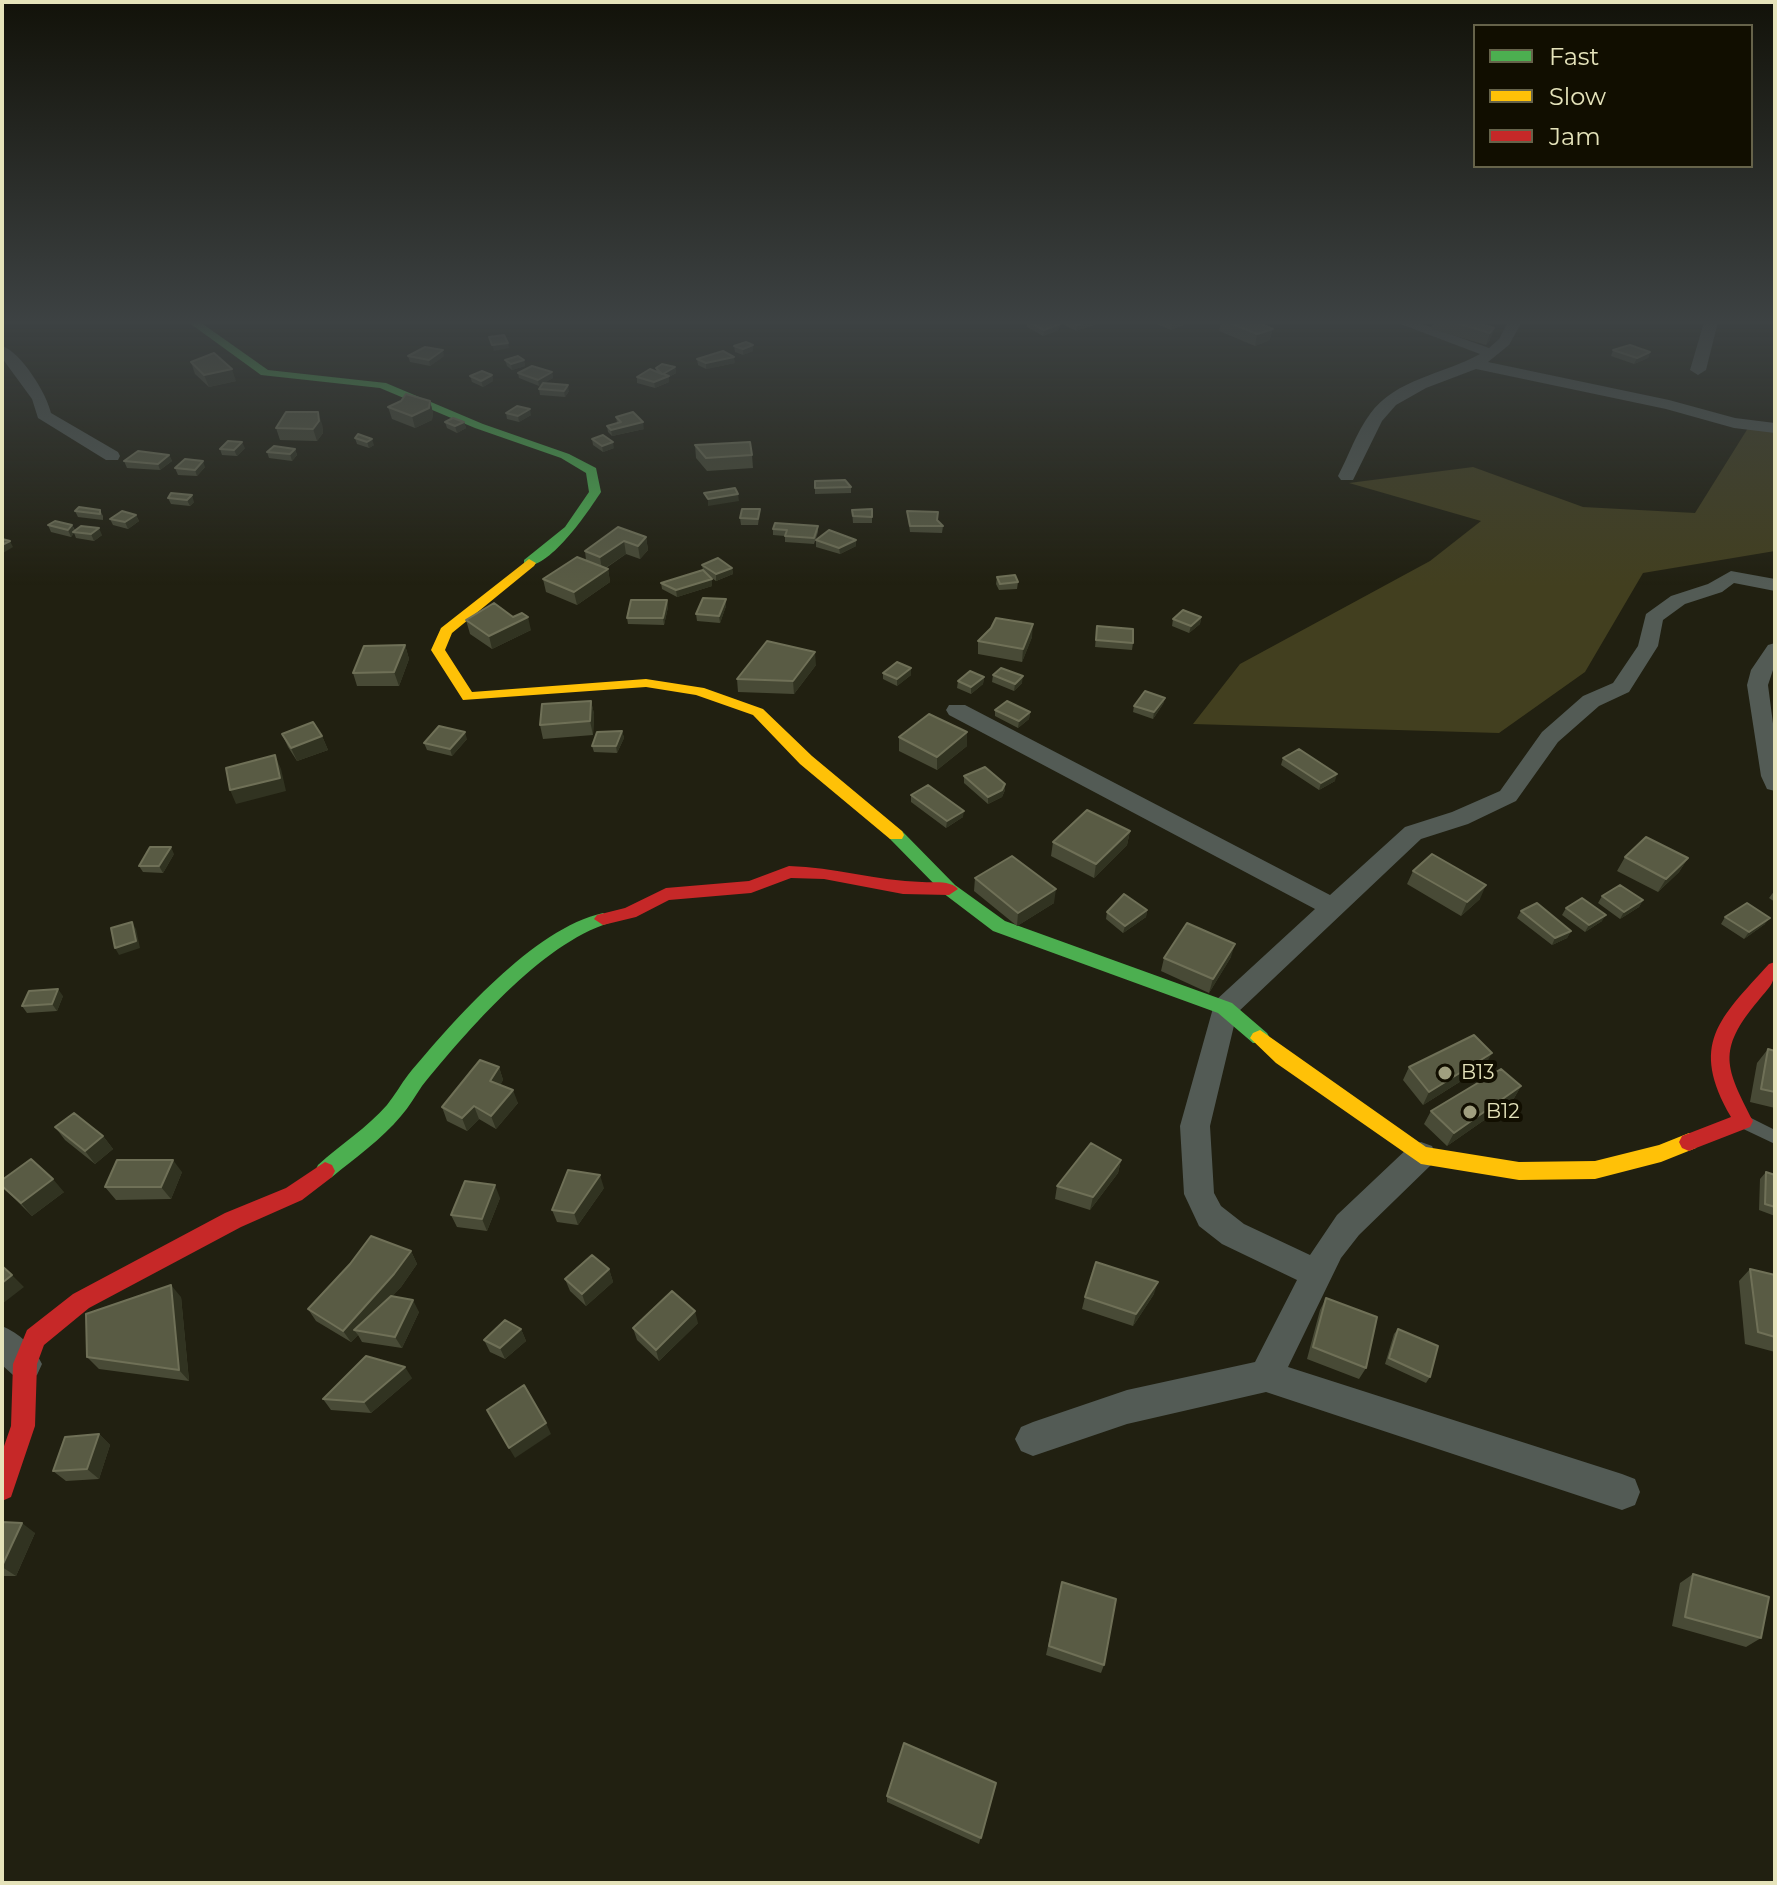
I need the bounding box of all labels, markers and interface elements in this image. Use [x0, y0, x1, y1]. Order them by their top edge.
legend [1473, 24, 1753, 168]
text: Fast [1549, 42, 1599, 71]
text: Slow [1549, 82, 1606, 111]
text: Jam [1549, 122, 1601, 151]
place label: B13 [1461, 1061, 1495, 1085]
marker: B13 [1436, 1064, 1454, 1082]
place label: B12 [1486, 1100, 1520, 1124]
marker: B12 [1461, 1103, 1479, 1121]

